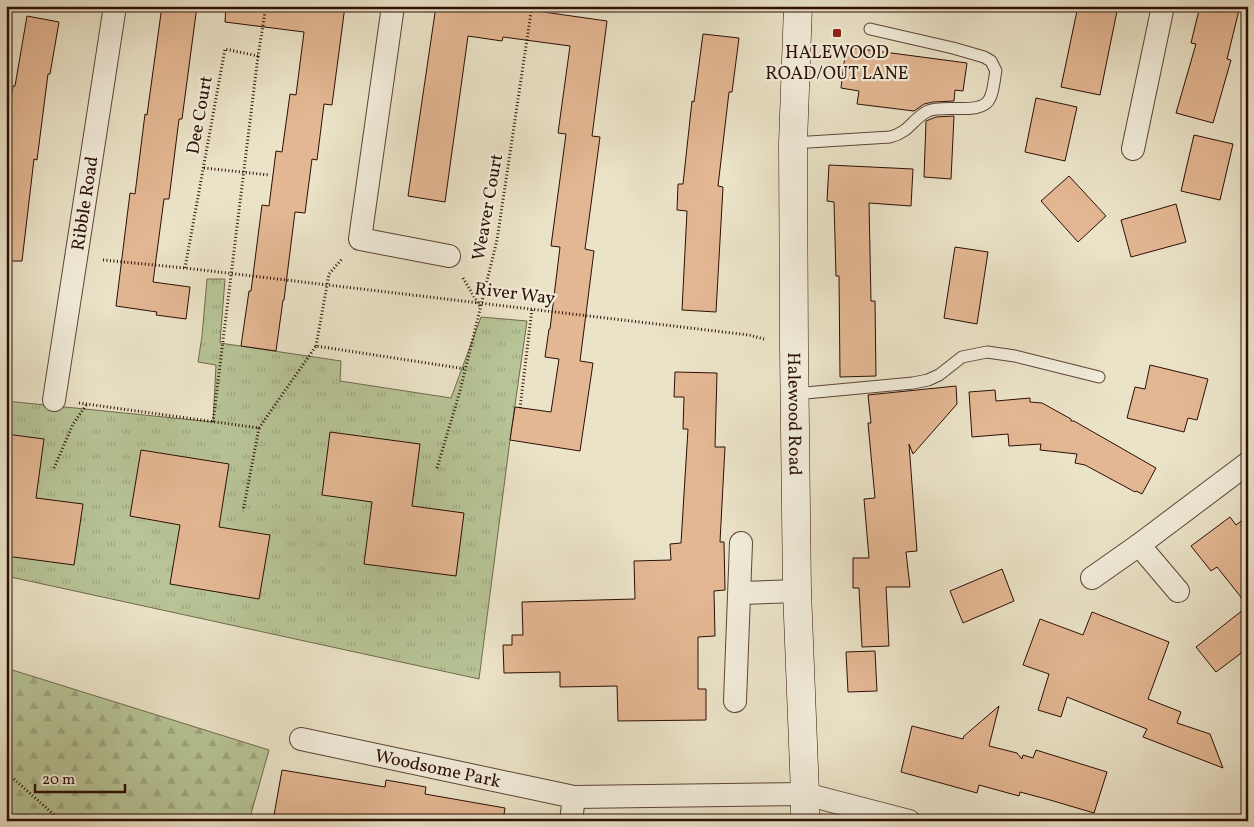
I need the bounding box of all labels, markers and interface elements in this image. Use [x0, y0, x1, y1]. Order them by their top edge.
marker: HALEWOOD ROAD/OUT LANE [831, 27, 843, 39]
place label: HALEWOOD ROAD/OUT LANE [765, 41, 909, 87]
street label: Dee Court [181, 74, 220, 156]
street label: Weaver Court [467, 152, 510, 263]
street label: Ribble Road [66, 155, 106, 253]
street label: River Way [473, 277, 557, 312]
street label: Halewood Road [780, 352, 807, 476]
street label: Woodsome Park [372, 744, 503, 795]
scale bar [35, 762, 125, 794]
text: 20 m [42, 770, 75, 791]

